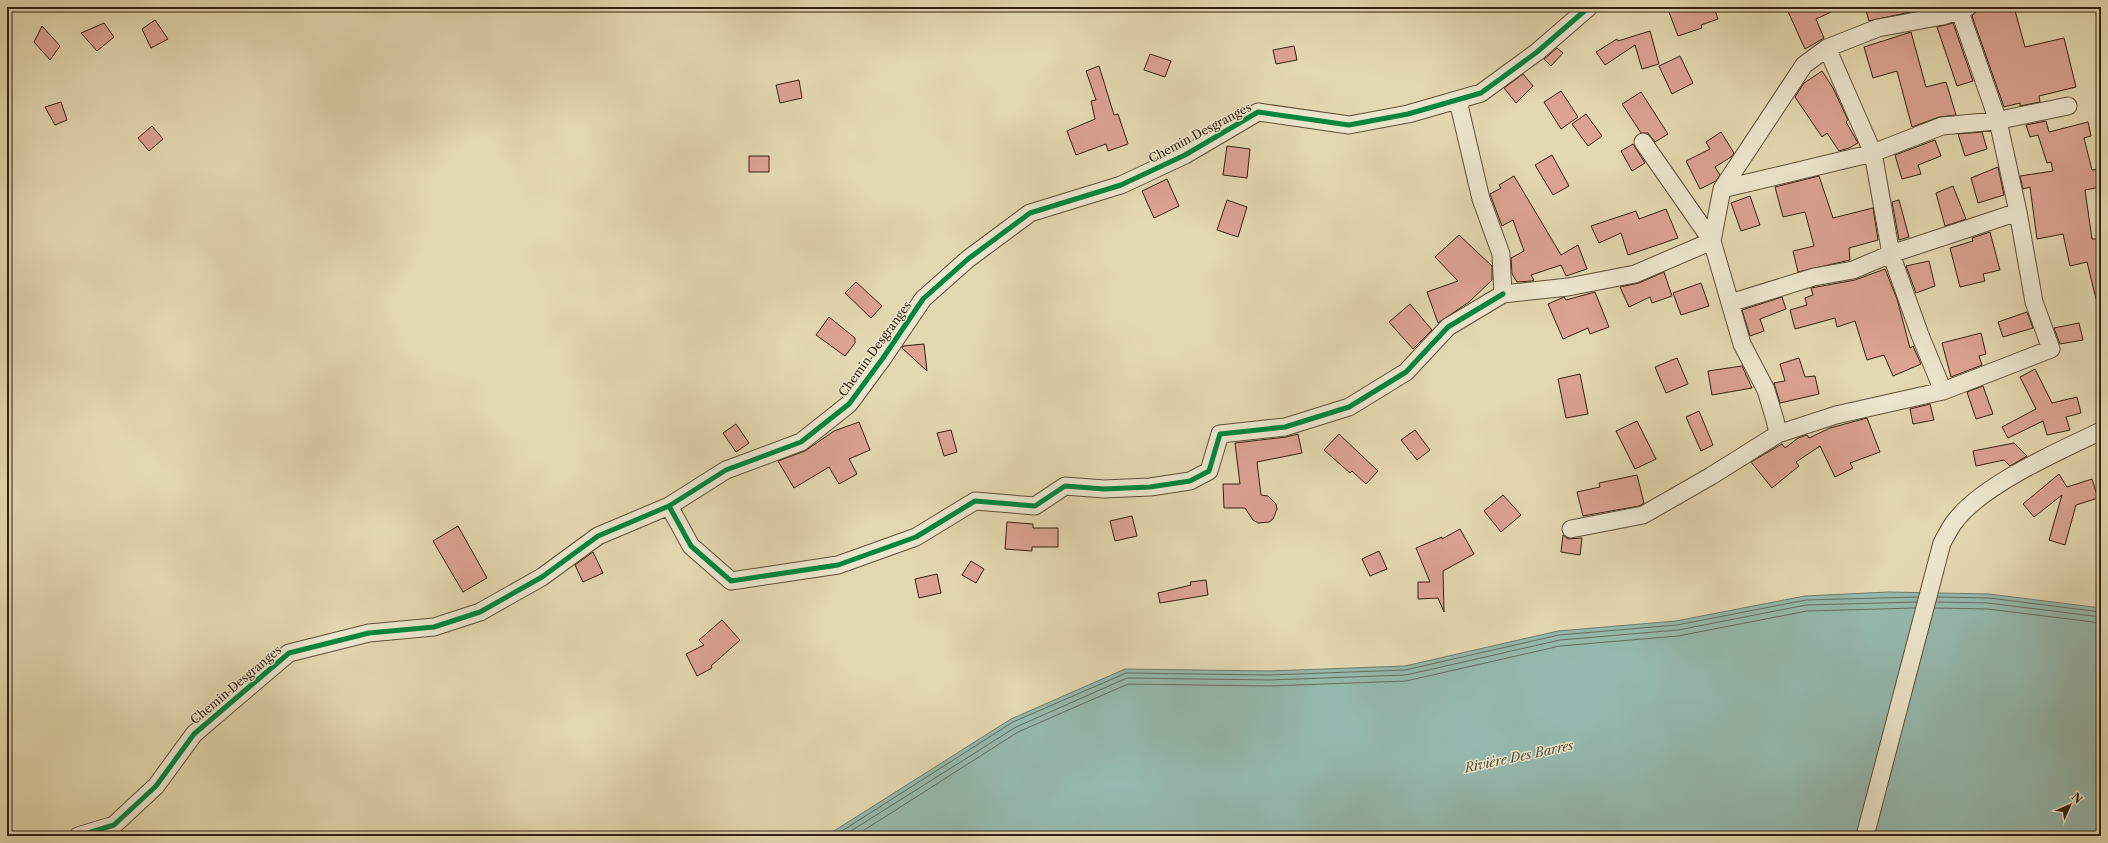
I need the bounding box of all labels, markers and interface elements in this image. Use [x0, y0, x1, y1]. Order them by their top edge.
street label: Chemin Desgranges [1146, 99, 1254, 166]
street label: Chemin Desgranges [835, 298, 914, 399]
street label: Chemin Desgranges [187, 642, 284, 727]
water label: Rivière Des Barres [1462, 737, 1575, 776]
north arrow [2050, 785, 2090, 825]
text: N [2069, 790, 2086, 807]

